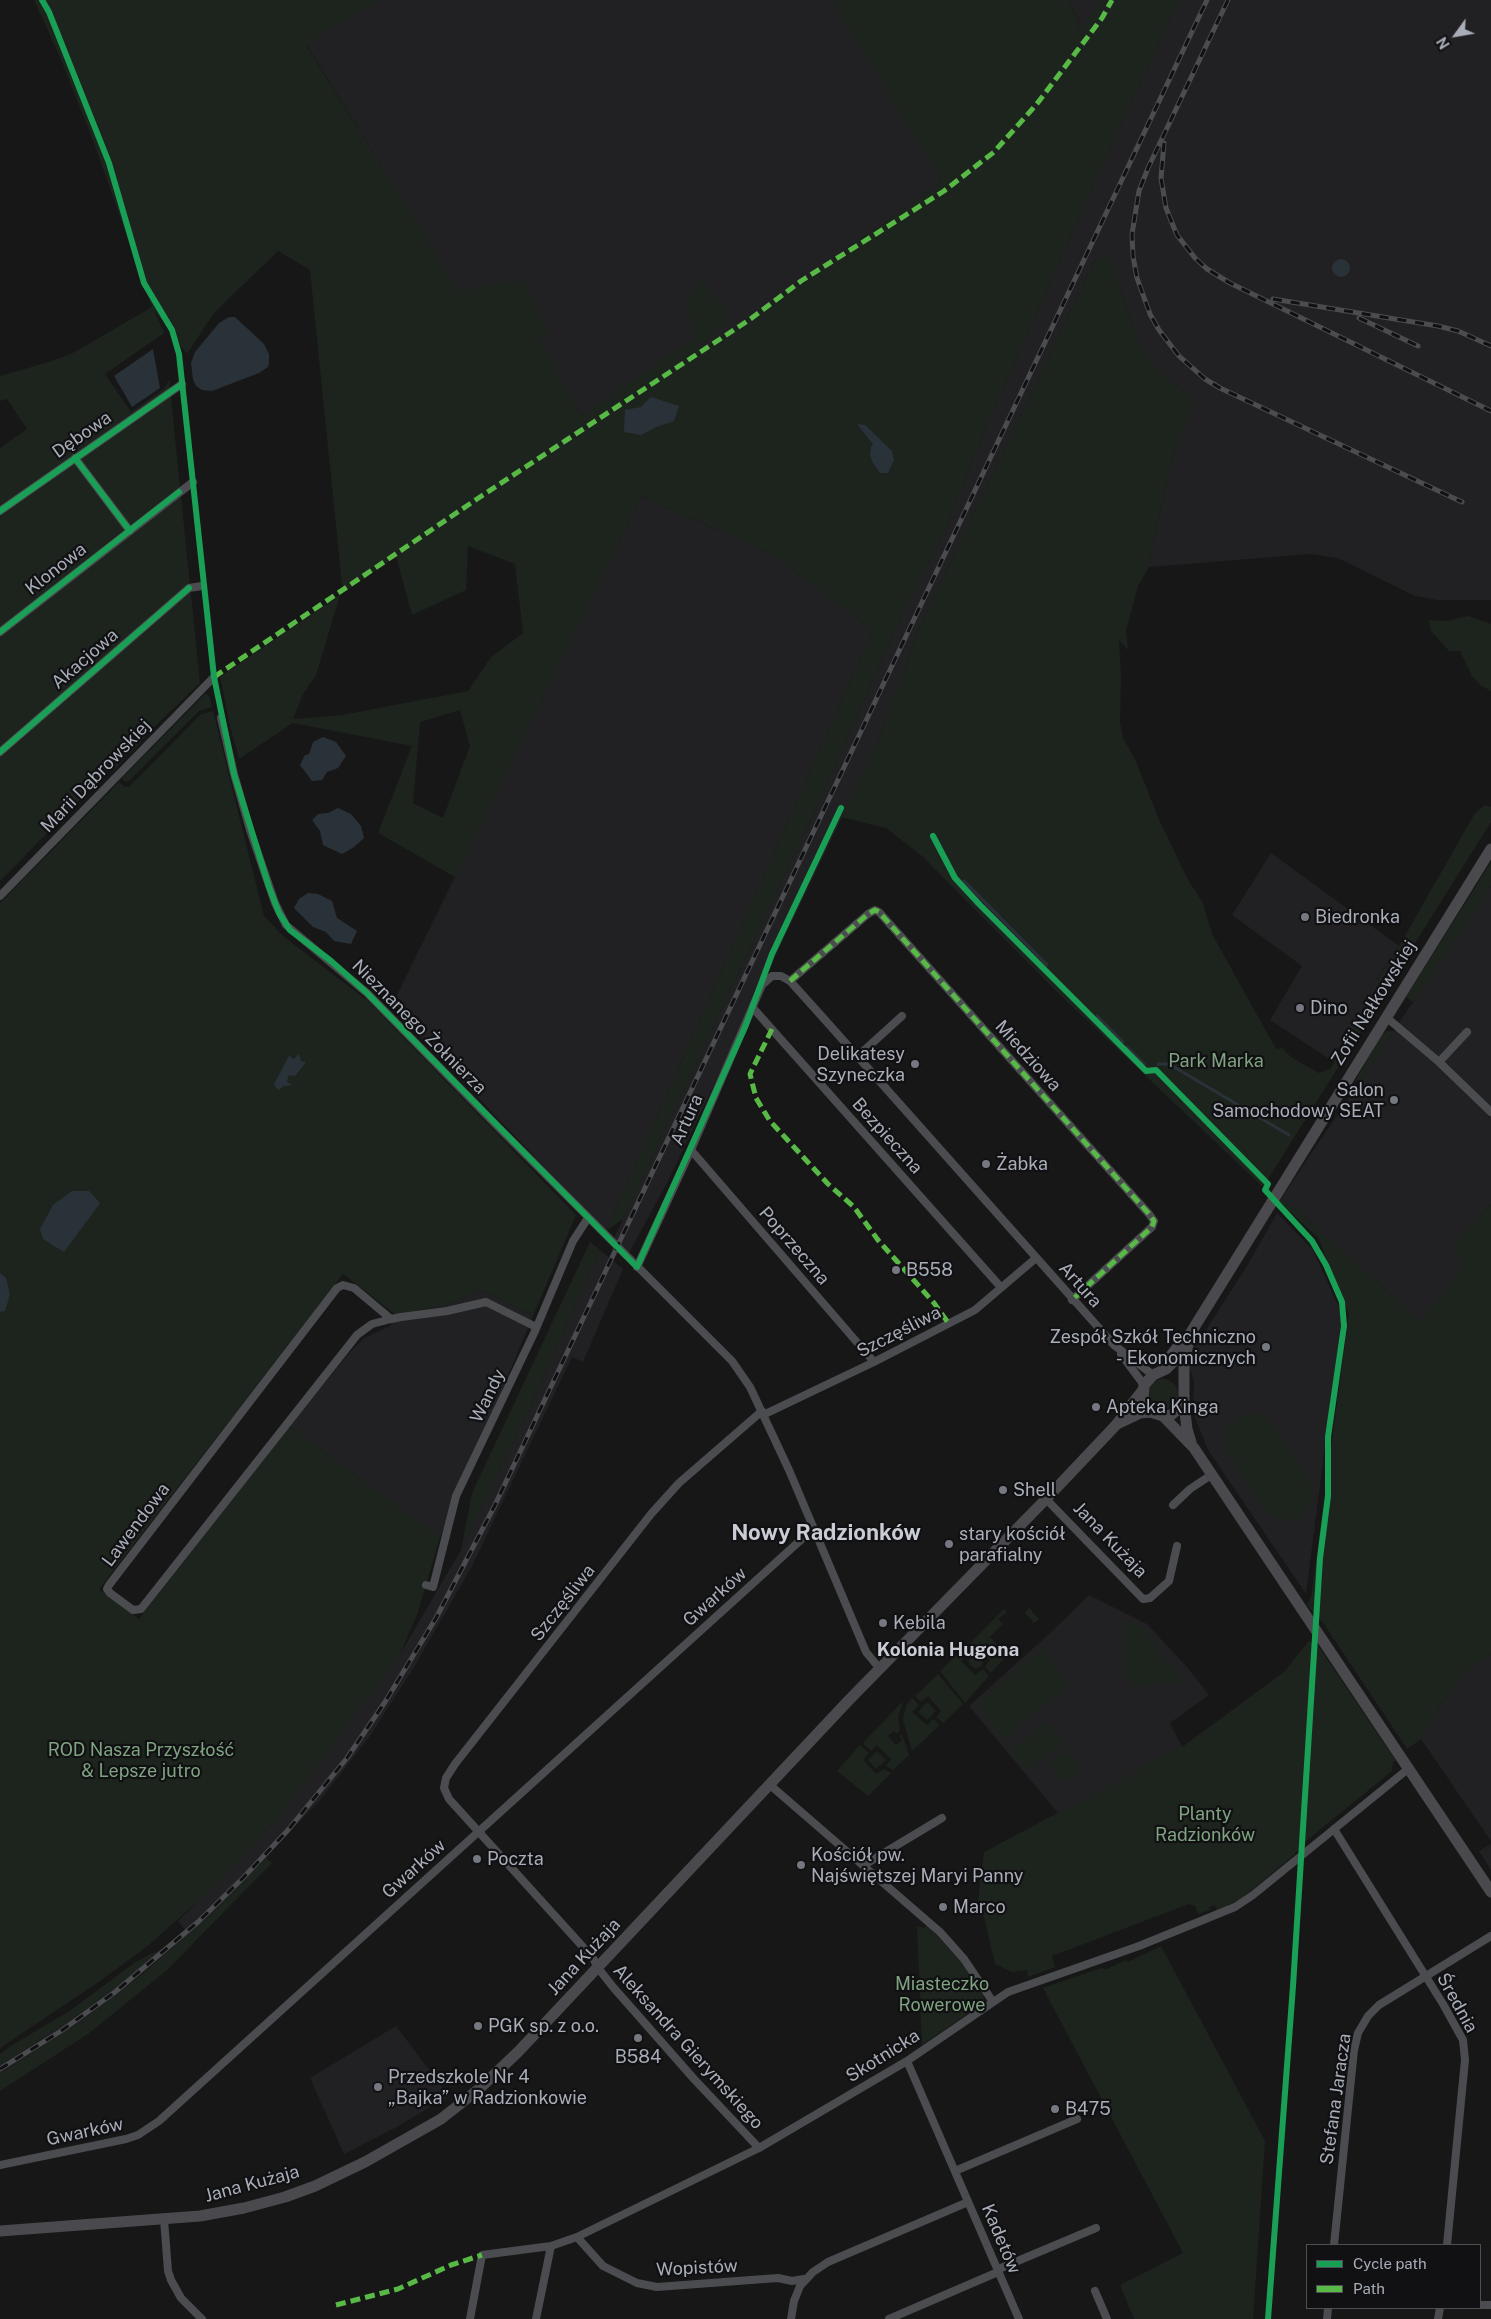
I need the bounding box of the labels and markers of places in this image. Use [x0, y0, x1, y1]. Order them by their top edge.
place label: Biedronka [1315, 906, 1400, 928]
marker: Biedronka [1299, 911, 1311, 923]
place label: Dino [1310, 997, 1348, 1019]
marker: Dino [1294, 1002, 1306, 1014]
place label: Delikatesy Szyneczka [816, 1043, 905, 1086]
marker: Delikatesy Szyneczka [909, 1058, 921, 1070]
place label: Salon Samochodowy SEAT [1212, 1079, 1384, 1122]
marker: Salon Samochodowy SEAT [1388, 1094, 1400, 1106]
place label: Żabka [996, 1153, 1048, 1175]
marker: Żabka [980, 1158, 992, 1170]
place label: B558 [906, 1259, 953, 1281]
marker: B558 [890, 1264, 902, 1276]
place label: Zespół Szkół Techniczno - Ekonomicznych [1049, 1326, 1256, 1368]
marker: Zespół Szkół Techniczno - Ekonomicznych [1260, 1341, 1272, 1353]
place label: Apteka Kinga [1106, 1396, 1218, 1418]
marker: Apteka Kinga [1090, 1401, 1102, 1413]
place label: Shell [1013, 1479, 1056, 1501]
marker: Shell [997, 1484, 1009, 1496]
place label: stary kościół parafialny [959, 1523, 1066, 1566]
marker: stary kościół parafialny [943, 1538, 955, 1550]
place label: Kebila [893, 1612, 946, 1634]
marker: Kebila [877, 1617, 889, 1629]
place label: Kościół pw. Najświętszej Maryi Panny [811, 1844, 1023, 1886]
place label: Poczta [487, 1848, 544, 1870]
marker: Poczta [471, 1853, 483, 1865]
marker: Kościół pw. Najświętszej Maryi Panny [795, 1859, 807, 1871]
place label: Marco [953, 1896, 1006, 1918]
marker: Marco [937, 1901, 949, 1913]
place label: PGK sp. z o.o. [488, 2015, 599, 2037]
marker: PGK sp. z o.o. [472, 2020, 484, 2032]
marker: B584 [632, 2032, 644, 2044]
place label: B584 [615, 2046, 661, 2068]
place label: Przedszkole Nr 4 „Bajka” w Radzionkowie [388, 2066, 587, 2108]
marker: Przedszkole Nr 4 „Bajka” w Radzionkowie [372, 2081, 384, 2093]
place label: B475 [1065, 2098, 1111, 2120]
marker: B475 [1049, 2103, 1061, 2115]

